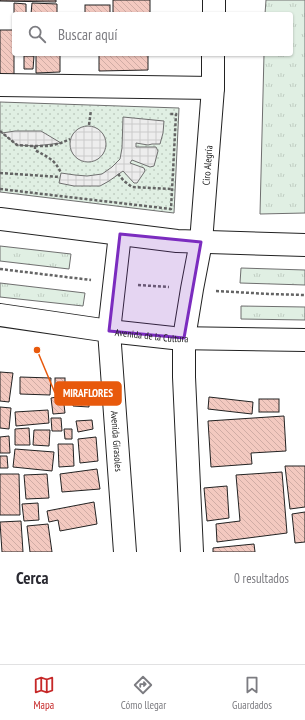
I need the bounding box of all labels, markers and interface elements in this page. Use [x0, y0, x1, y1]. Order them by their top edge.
search box [12, 12, 293, 56]
icon: search [26, 23, 48, 45]
text: Buscar aquí [58, 25, 118, 44]
street label: Ciro Alegría [199, 145, 216, 186]
street label: Avenida de la Cultura [114, 326, 188, 345]
callout: MIRAFLORES [55, 382, 121, 405]
text: MIRAFLORES [63, 386, 113, 400]
street label: Avenida Girasoles [108, 410, 125, 473]
text: Cerca [16, 567, 49, 589]
text: 0 resultados [234, 570, 289, 587]
tab: Mapa [33, 674, 55, 712]
tab: Cómo llegar [121, 674, 166, 712]
tab: Guardados [232, 674, 272, 712]

